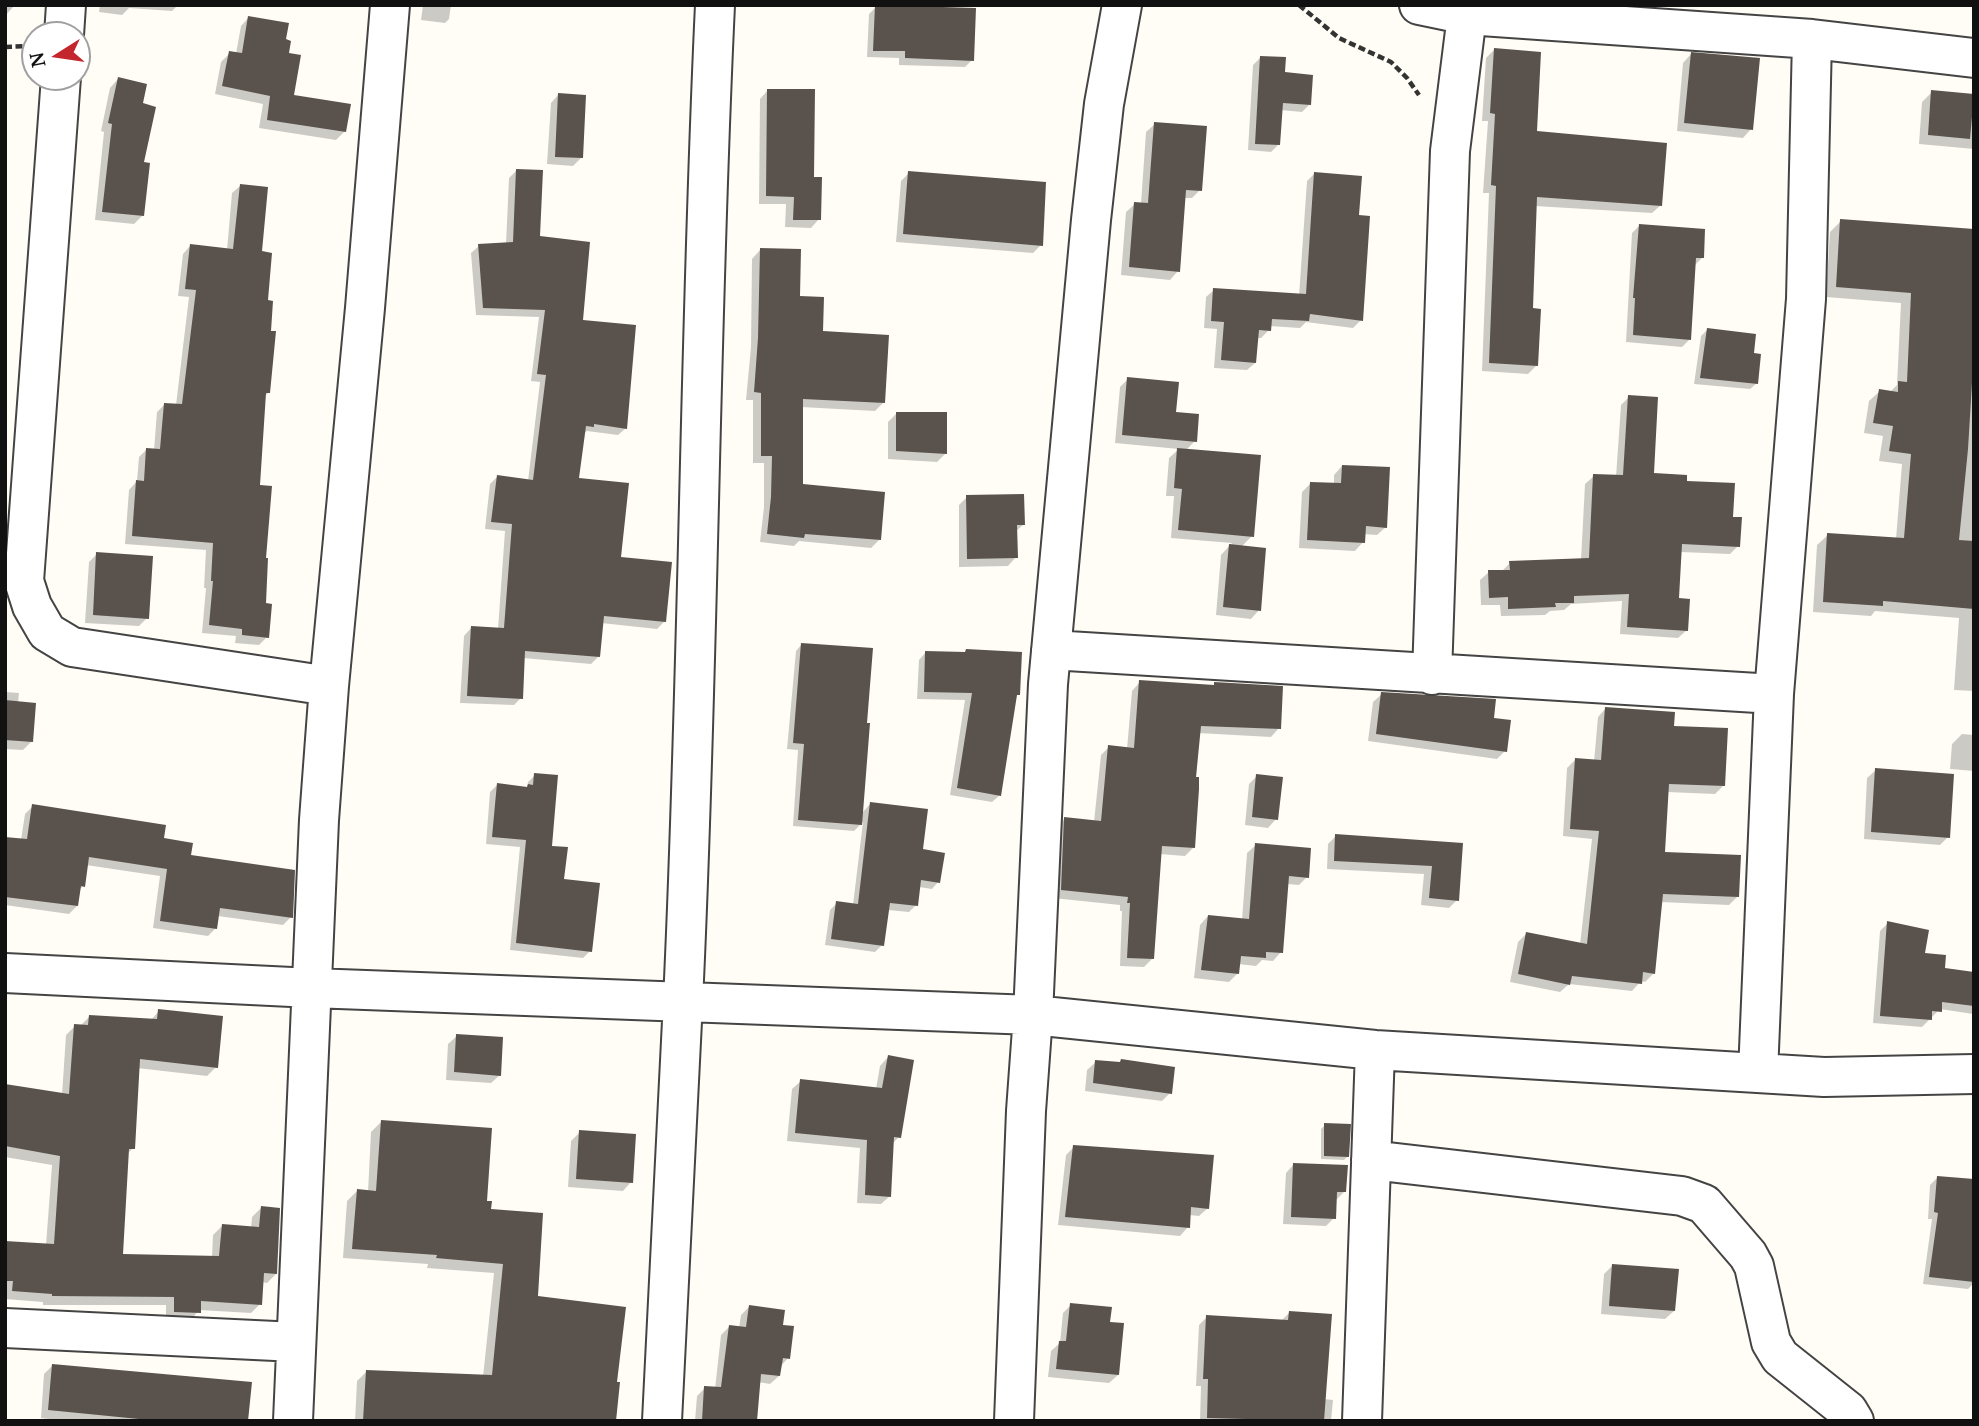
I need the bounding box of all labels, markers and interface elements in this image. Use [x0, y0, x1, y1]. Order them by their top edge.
north arrow [21, 21, 91, 91]
text: N [23, 50, 52, 70]

